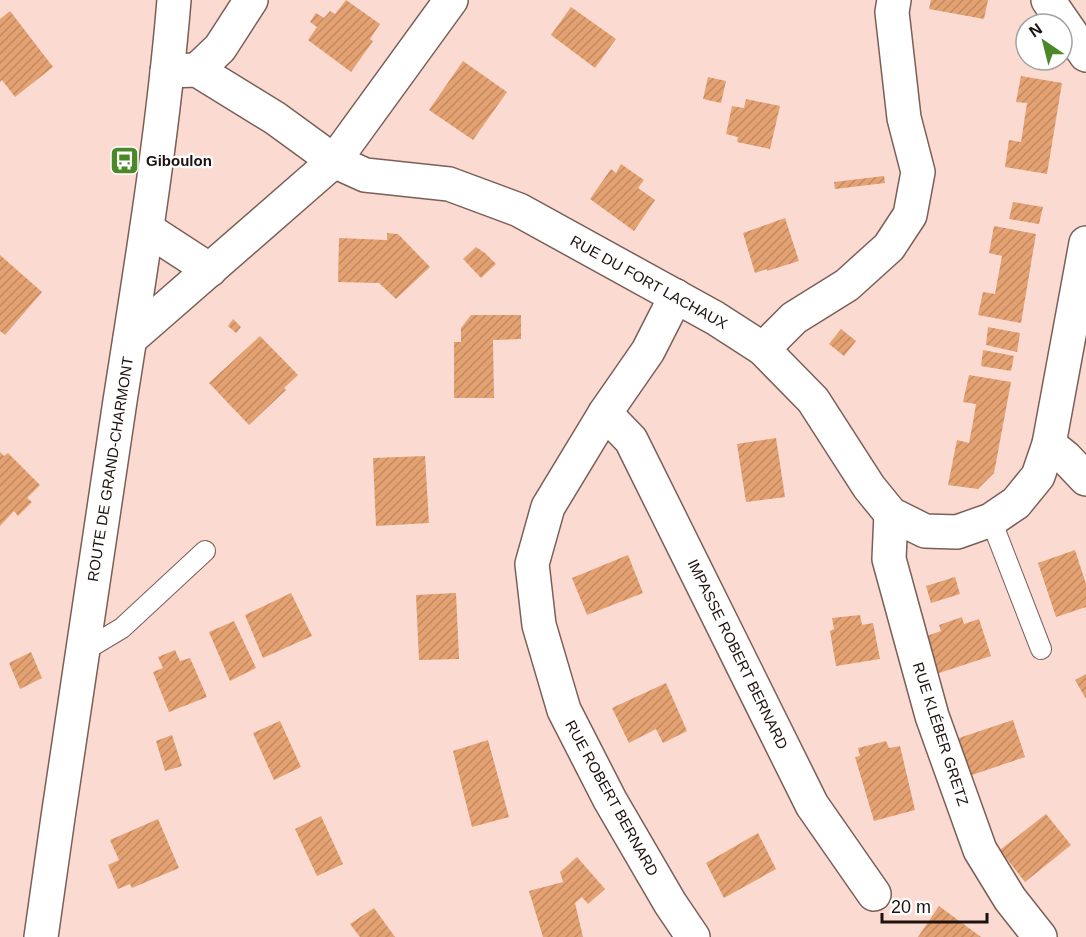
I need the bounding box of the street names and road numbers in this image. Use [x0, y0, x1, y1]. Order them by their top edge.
street label: RUE DU FORT LACHAUX [567, 232, 731, 332]
street label: ROUTE DE GRAND-CHARMONT [84, 355, 136, 583]
street label: IMPASSE ROBERT BERNARD [685, 556, 792, 752]
street label: RUE KLÉBER GRETZ [910, 660, 972, 808]
street label: RUE ROBERT BERNARD [562, 717, 662, 879]

